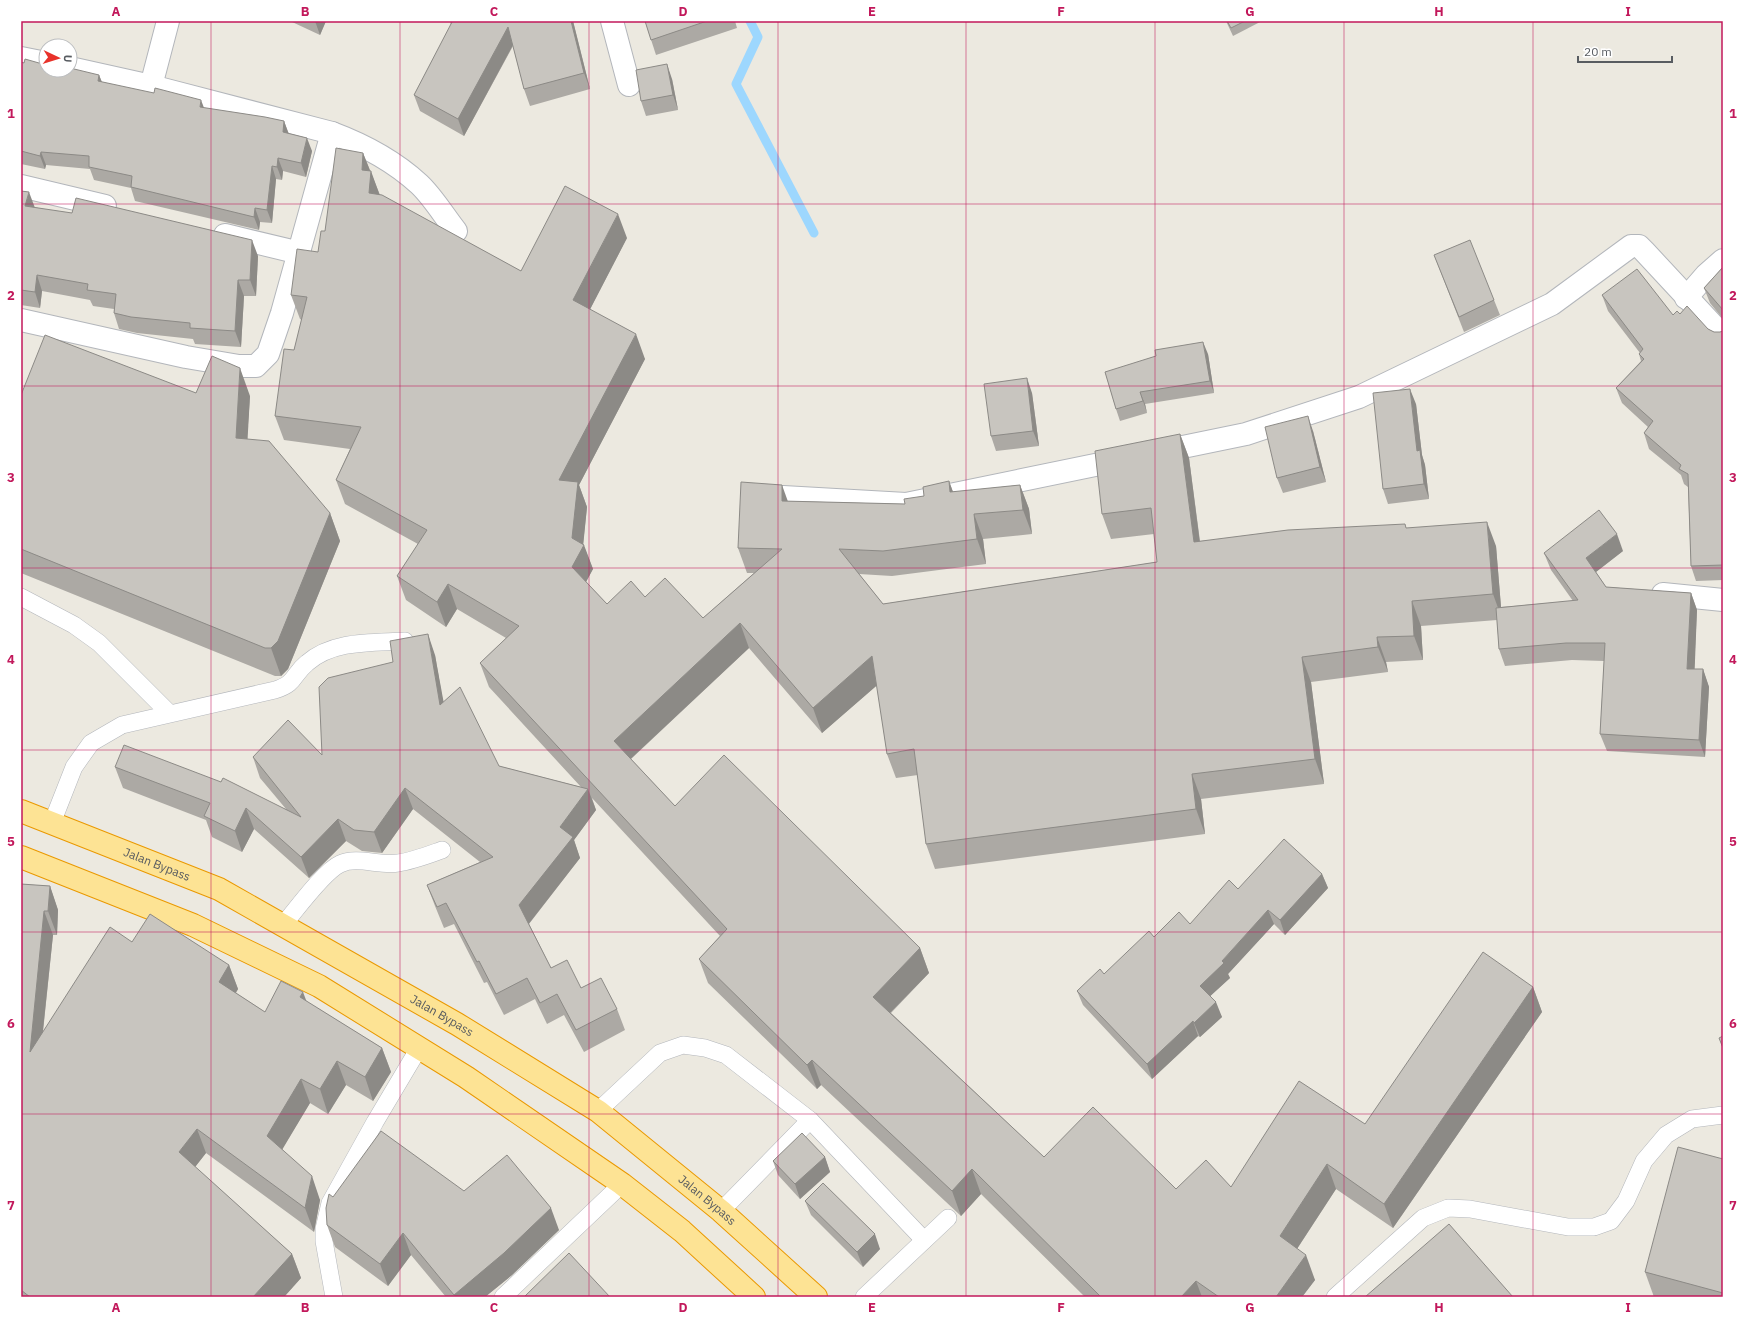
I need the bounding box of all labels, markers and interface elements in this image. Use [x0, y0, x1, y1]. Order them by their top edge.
text: A [112, 3, 121, 20]
text: B [301, 3, 310, 20]
text: C [490, 3, 499, 20]
text: D [678, 3, 688, 20]
text: E [868, 3, 876, 20]
text: F [1057, 3, 1065, 20]
text: G [1245, 3, 1255, 20]
text: H [1434, 3, 1444, 20]
text: I [1625, 3, 1631, 20]
north arrow [38, 38, 78, 78]
scale bar [1578, 38, 1672, 64]
text: 20 m [1584, 44, 1612, 59]
text: U [61, 54, 75, 63]
text: 1 [7, 105, 15, 122]
text: 1 [1729, 105, 1737, 122]
text: 2 [7, 287, 15, 304]
text: 2 [1729, 287, 1737, 304]
text: 3 [7, 469, 15, 486]
text: 3 [1729, 469, 1737, 486]
text: 4 [7, 651, 15, 668]
text: 4 [1729, 651, 1737, 668]
text: 5 [7, 833, 15, 850]
text: 5 [1729, 833, 1737, 850]
street label: Jalan Bypass [121, 844, 193, 884]
street label: Jalan Bypass [408, 991, 477, 1039]
text: 6 [7, 1015, 15, 1032]
text: 6 [1729, 1015, 1737, 1032]
street label: Jalan Bypass [675, 1171, 740, 1228]
text: 7 [7, 1197, 15, 1214]
text: 7 [1729, 1197, 1737, 1214]
text: A [112, 1299, 121, 1316]
text: B [301, 1299, 310, 1316]
text: C [490, 1299, 499, 1316]
text: D [678, 1299, 688, 1316]
text: E [868, 1299, 876, 1316]
text: F [1057, 1299, 1065, 1316]
text: G [1245, 1299, 1255, 1316]
text: H [1434, 1299, 1444, 1316]
text: I [1625, 1299, 1631, 1316]

